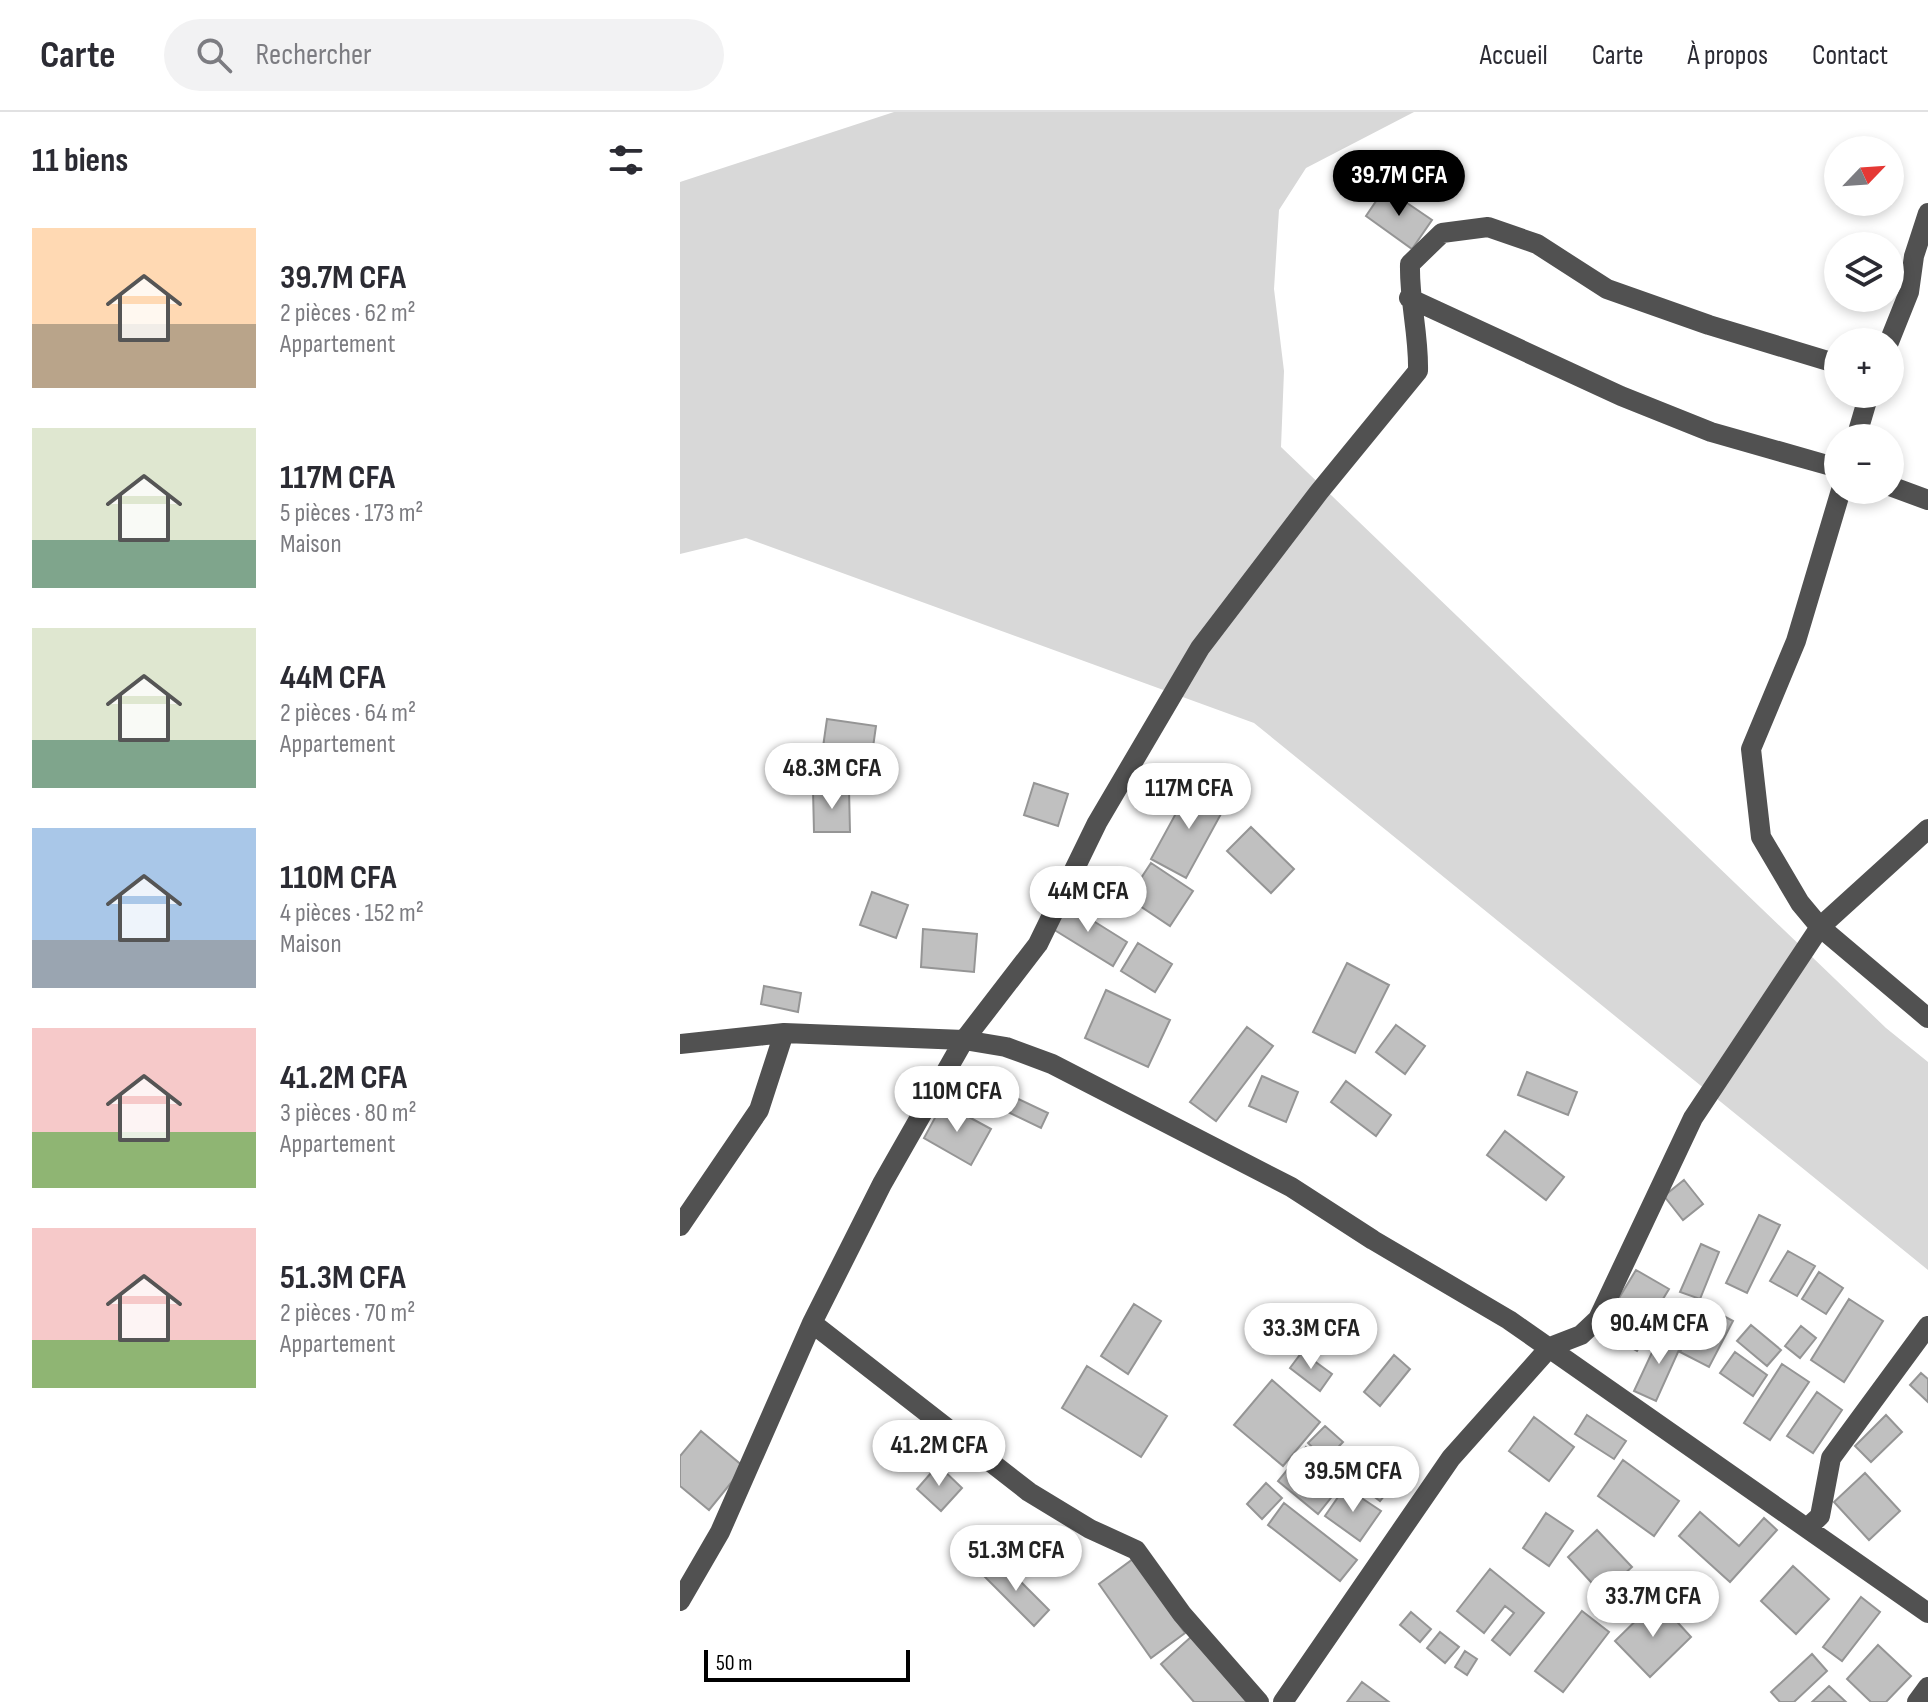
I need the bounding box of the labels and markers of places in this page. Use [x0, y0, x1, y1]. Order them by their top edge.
pin: 39.7M CFA [1307, 150, 1491, 218]
pin: 48.3M CFA [740, 743, 924, 811]
pin: 117M CFA [1106, 763, 1272, 831]
pin: 44M CFA [1014, 866, 1162, 934]
pin: 110M CFA [874, 1066, 1040, 1134]
pin: 90.4M CFA [1567, 1298, 1751, 1366]
pin: 33.3M CFA [1219, 1303, 1403, 1371]
pin: 41.2M CFA [847, 1420, 1031, 1488]
pin: 39.5M CFA [1261, 1446, 1445, 1514]
pin: 51.3M CFA [924, 1525, 1108, 1593]
pin: 33.7M CFA [1561, 1571, 1745, 1639]

